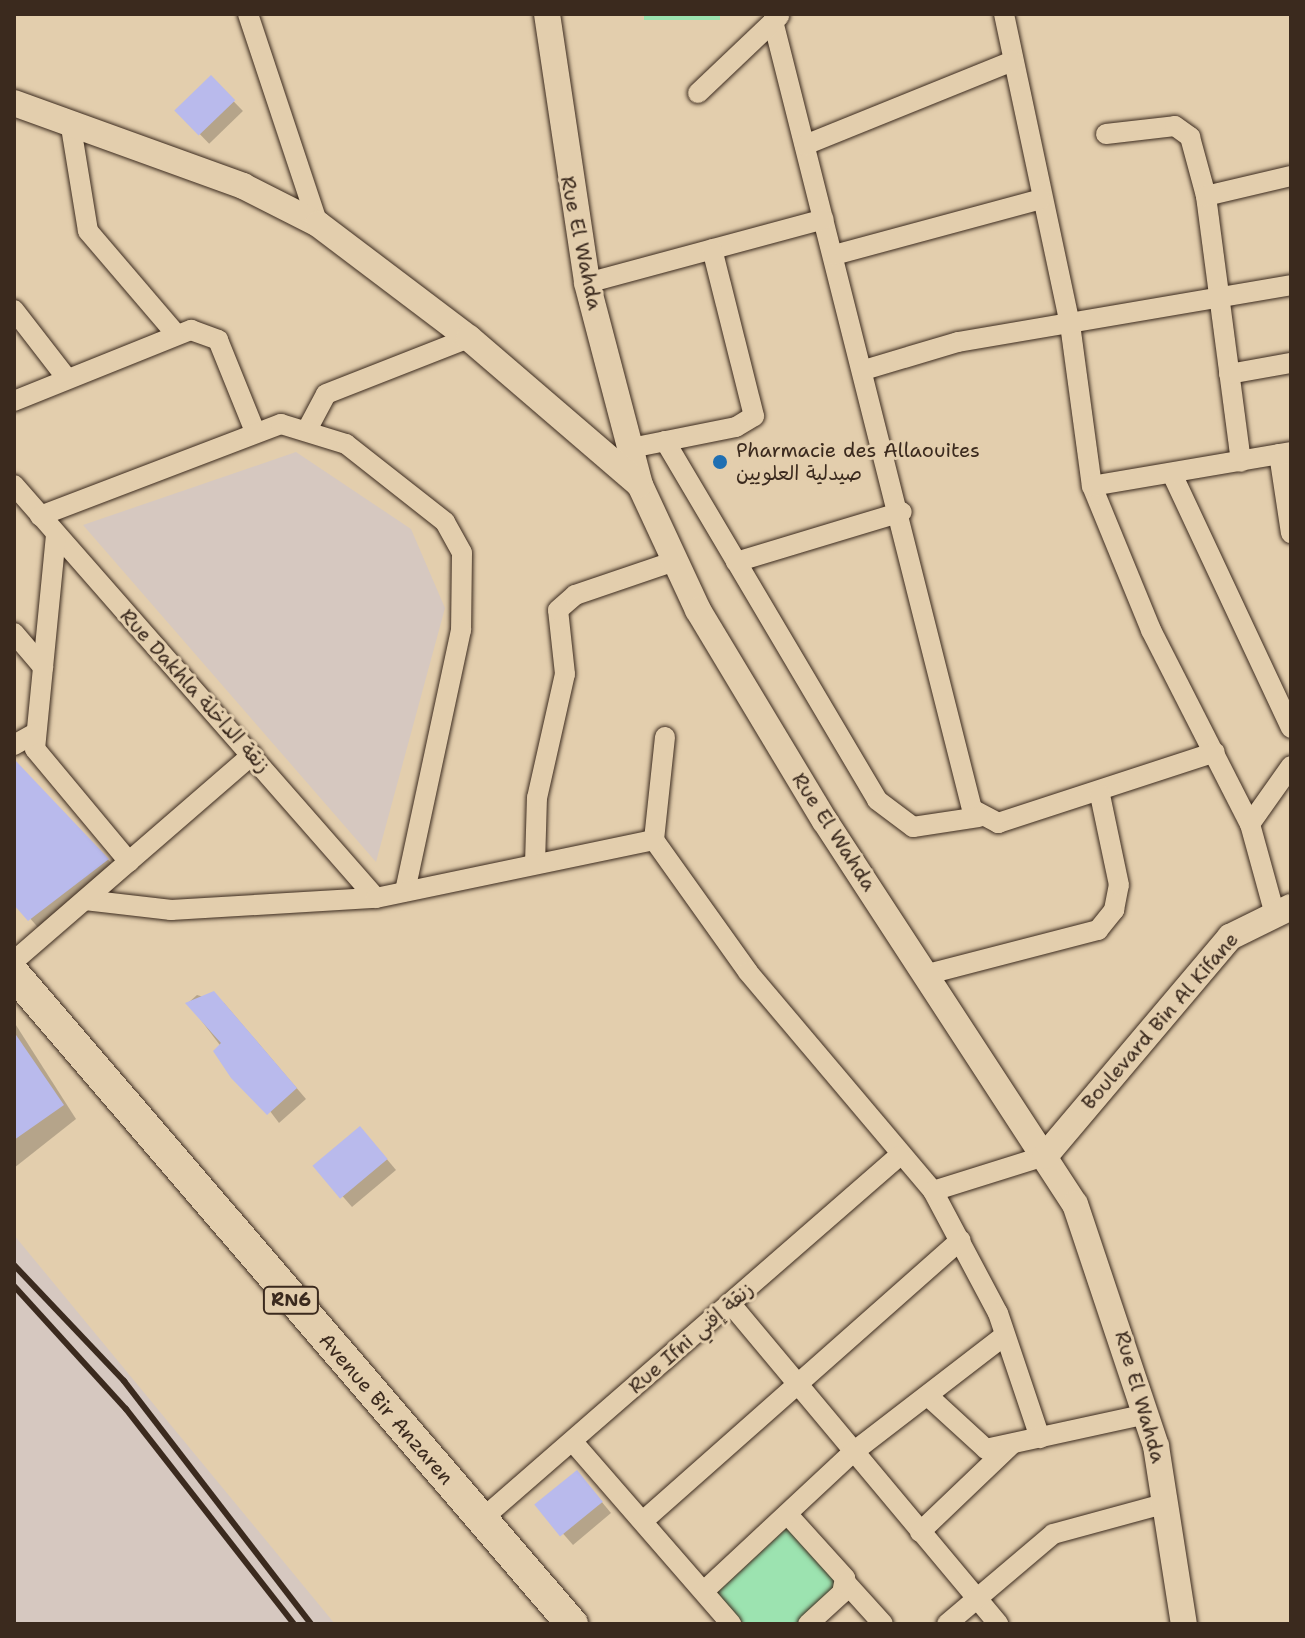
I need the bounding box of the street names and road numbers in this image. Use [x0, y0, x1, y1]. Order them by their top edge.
street label: Rue El Wahda [555, 174, 607, 312]
street label: Rue Dakhla زنقة الداخلة [115, 604, 275, 778]
street label: Rue El Wahda [787, 768, 881, 896]
street label: Boulevard Bin Al Kifane [1077, 928, 1243, 1114]
street label: Rue Ifni زنقة إفني [624, 1277, 758, 1399]
road number: RN6 [261, 1286, 321, 1314]
street label: Avenue Bir Anzaren [314, 1328, 458, 1490]
street label: Rue El Wahda [1110, 1328, 1170, 1466]

